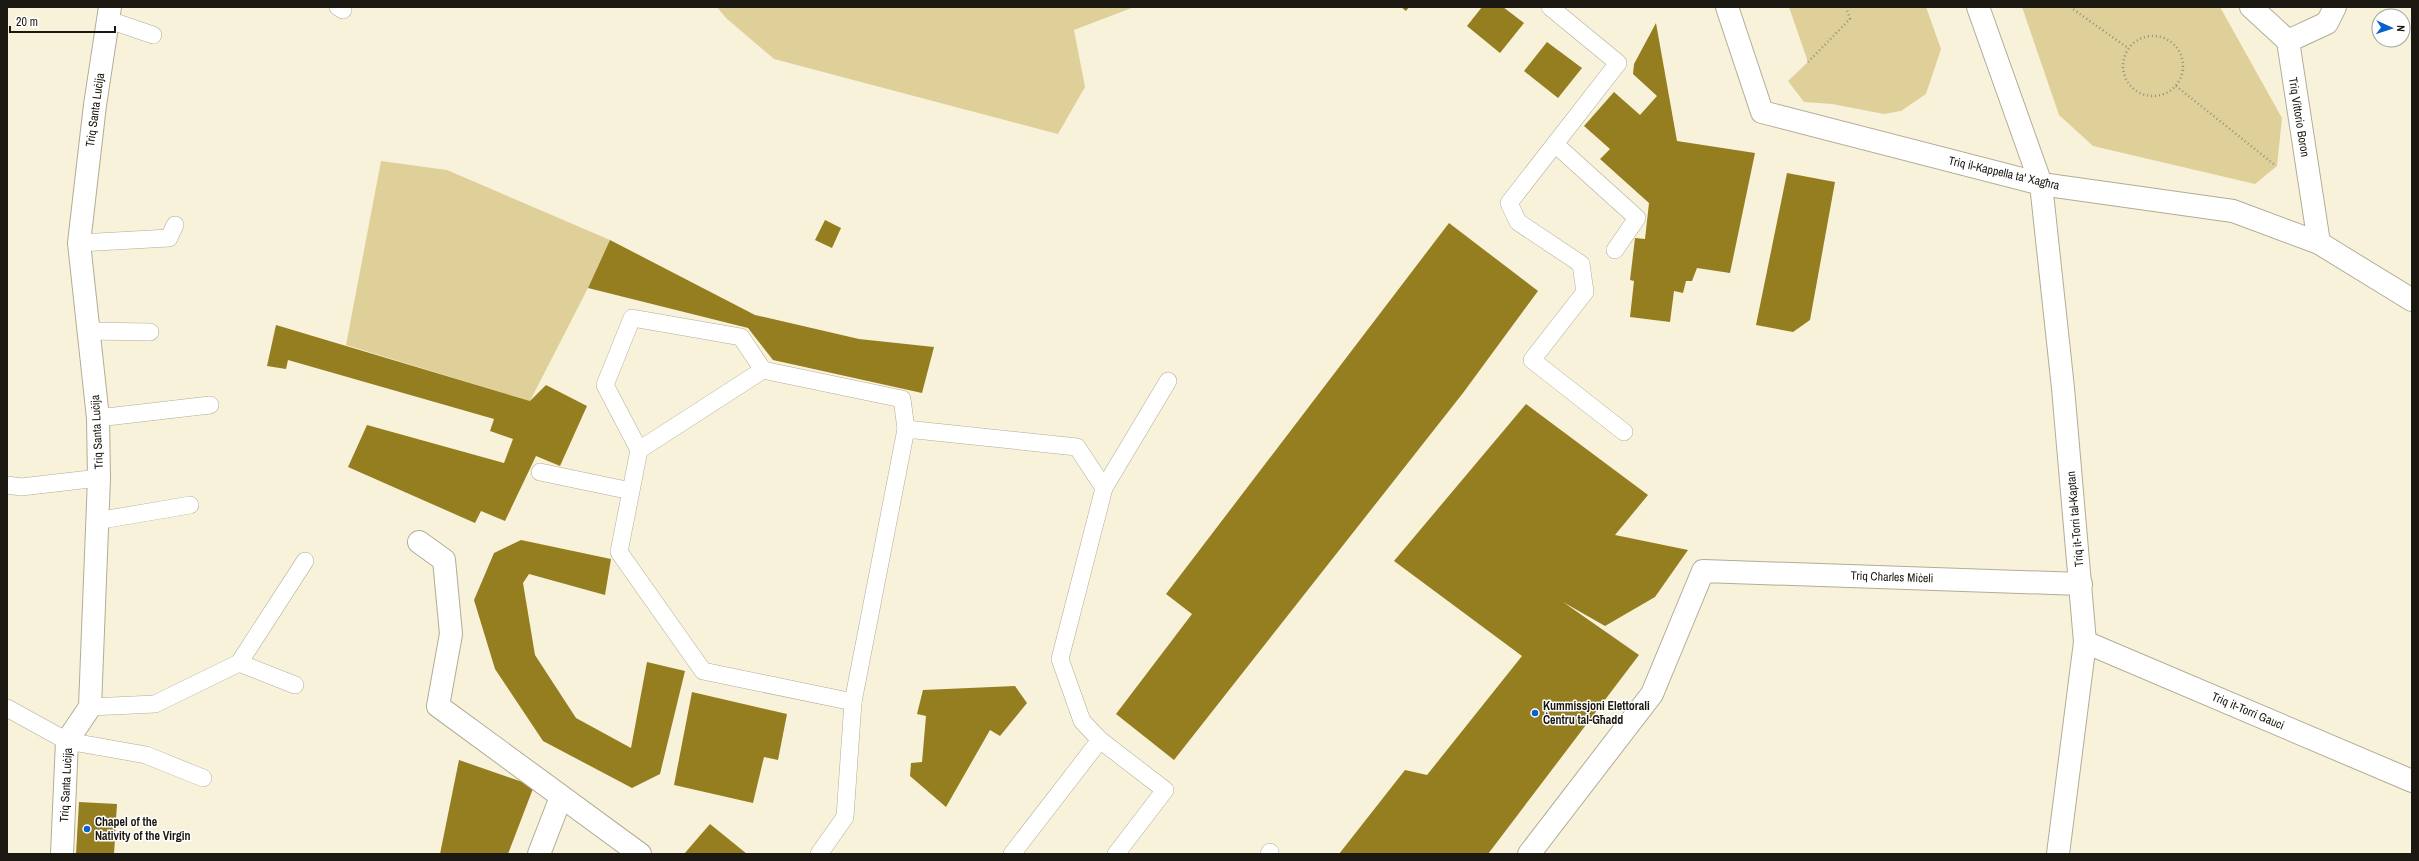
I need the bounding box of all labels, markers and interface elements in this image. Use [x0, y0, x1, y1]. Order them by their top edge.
scale bar [10, 8, 115, 34]
north arrow [2371, 8, 2411, 48]
text: 20 m [16, 14, 38, 30]
text: N [2394, 25, 2408, 32]
street label: Triq Santa Luċija [82, 71, 108, 148]
street label: Triq Vittorio Boron [2285, 76, 2313, 158]
street label: Triq il-Kappella ta' Xagħra [1947, 152, 2062, 194]
street label: Triq Santa Luċija [87, 394, 107, 470]
street label: Triq it-Torri tal-Kaptan [2063, 471, 2087, 567]
street label: Triq Charles Miċeli [1850, 568, 1934, 586]
street label: Triq it-Torri Gauci [2209, 689, 2287, 733]
place label: Kummissjoni Elettorali Ċentru tal-Għadd [1543, 698, 1650, 728]
marker: Kummissjoni Elettorali Ċentru tal-Għadd [1530, 708, 1540, 718]
street label: Triq Santa Luċija [56, 747, 76, 823]
place label: Chapel of the Nativity of the Virgin [95, 814, 191, 844]
marker: Chapel of the Nativity of the Virgin [82, 824, 92, 834]

